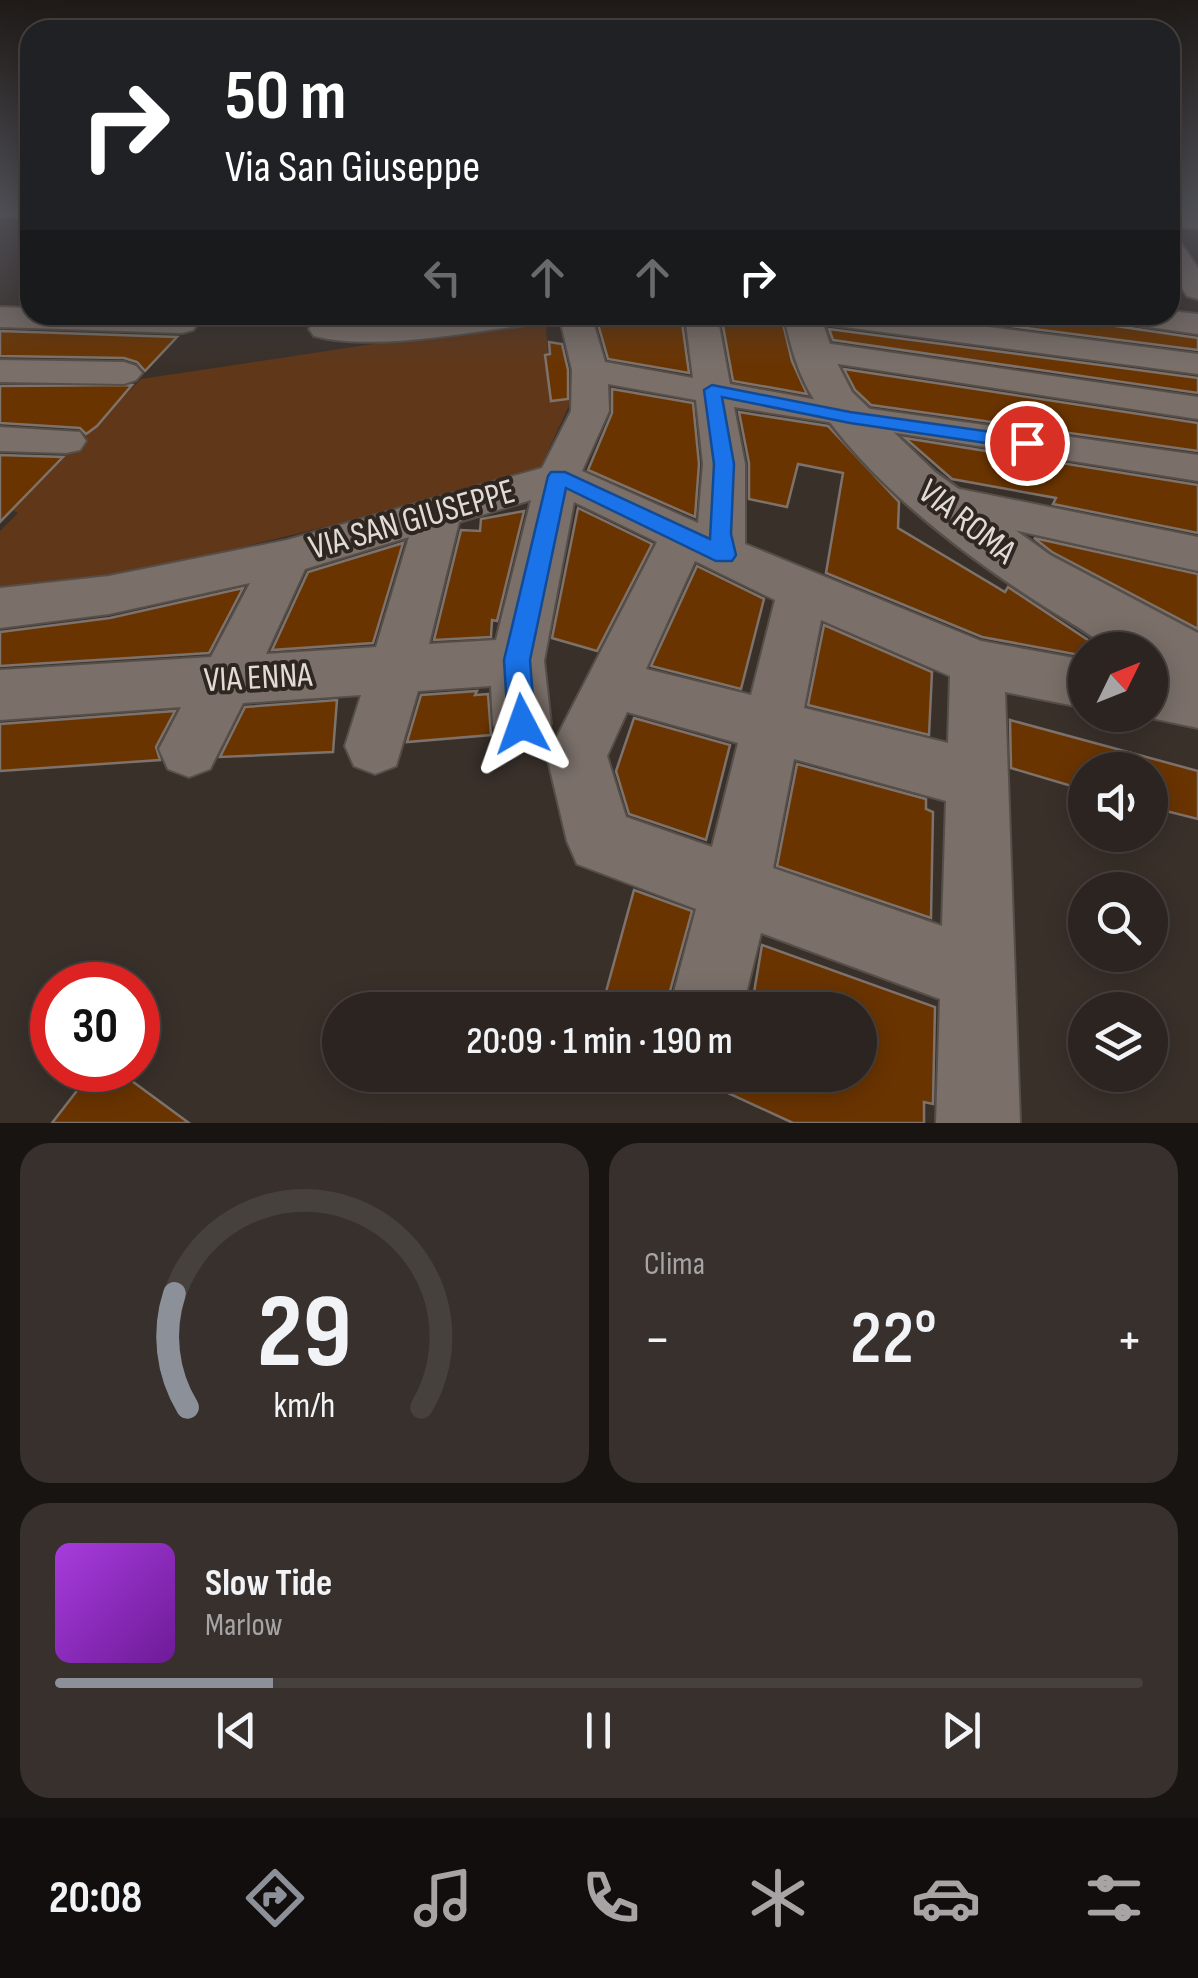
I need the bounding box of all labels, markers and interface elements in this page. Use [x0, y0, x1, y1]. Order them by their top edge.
text: 50 m [225, 55, 346, 139]
icon: right [60, 60, 190, 190]
text: Via San Giuseppe [225, 140, 480, 195]
icon: left [415, 250, 470, 305]
icon: ahead [520, 250, 575, 305]
icon: ahead [625, 250, 680, 305]
icon: right [730, 250, 785, 305]
pin [985, 401, 1070, 486]
icon: arrive [1000, 416, 1055, 471]
street label: VIA SAN GIUSEPPE [304, 470, 520, 570]
street label: VIA ROMA [910, 470, 1025, 574]
north arrow [1068, 632, 1168, 732]
map controls [1068, 632, 1168, 1092]
street label: VIA ENNA [203, 654, 314, 702]
position arrow [470, 672, 574, 776]
button: sound [1068, 752, 1168, 852]
button: search [1068, 872, 1168, 972]
speed limit sign: 30 [30, 962, 160, 1092]
button: layers [1068, 992, 1168, 1092]
text: 20:09 · 1 min · 190 m [466, 1019, 733, 1064]
text: Clima [644, 1245, 705, 1284]
text: 29 [257, 1271, 352, 1396]
text: 22° [850, 1294, 937, 1385]
text: − [644, 1307, 671, 1374]
text: + [1116, 1307, 1143, 1374]
text: km/h [274, 1385, 335, 1428]
text: Slow Tide [205, 1561, 332, 1606]
text: Marlow [205, 1606, 283, 1645]
icon: previous [209, 1703, 264, 1758]
icon: pause [571, 1703, 626, 1758]
icon: next [934, 1703, 989, 1758]
icon: directions [240, 1863, 310, 1933]
icon: music [408, 1863, 478, 1933]
icon: phone [576, 1863, 646, 1933]
icon: climate [743, 1863, 813, 1933]
icon: car [911, 1863, 981, 1933]
icon: filters [1079, 1863, 1149, 1933]
text: 20:08 [49, 1871, 142, 1926]

